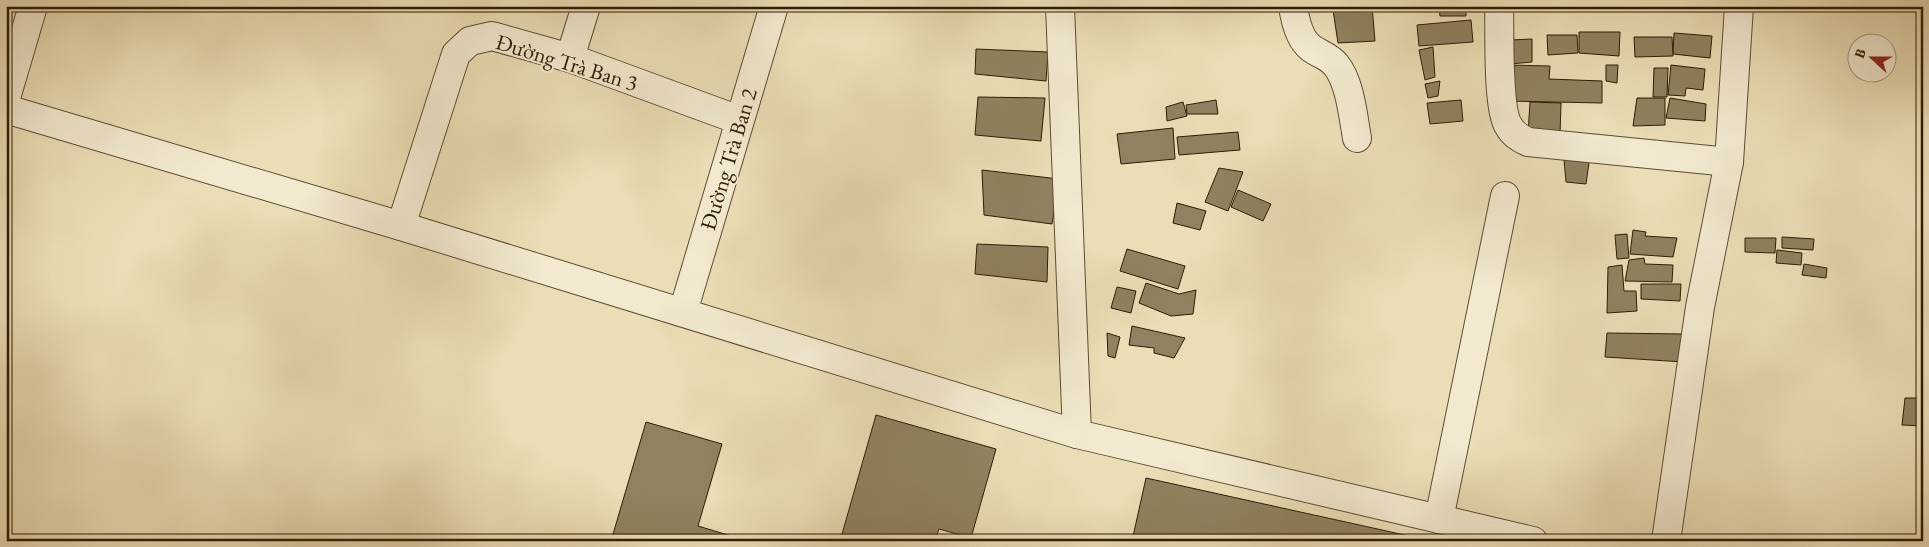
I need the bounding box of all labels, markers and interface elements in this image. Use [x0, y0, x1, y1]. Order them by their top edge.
street label: Đường Trà Ban 3 [492, 27, 641, 98]
north arrow [1846, 32, 1896, 82]
text: B [1850, 46, 1870, 61]
street label: Đường Trà Ban 2 [693, 84, 764, 234]

